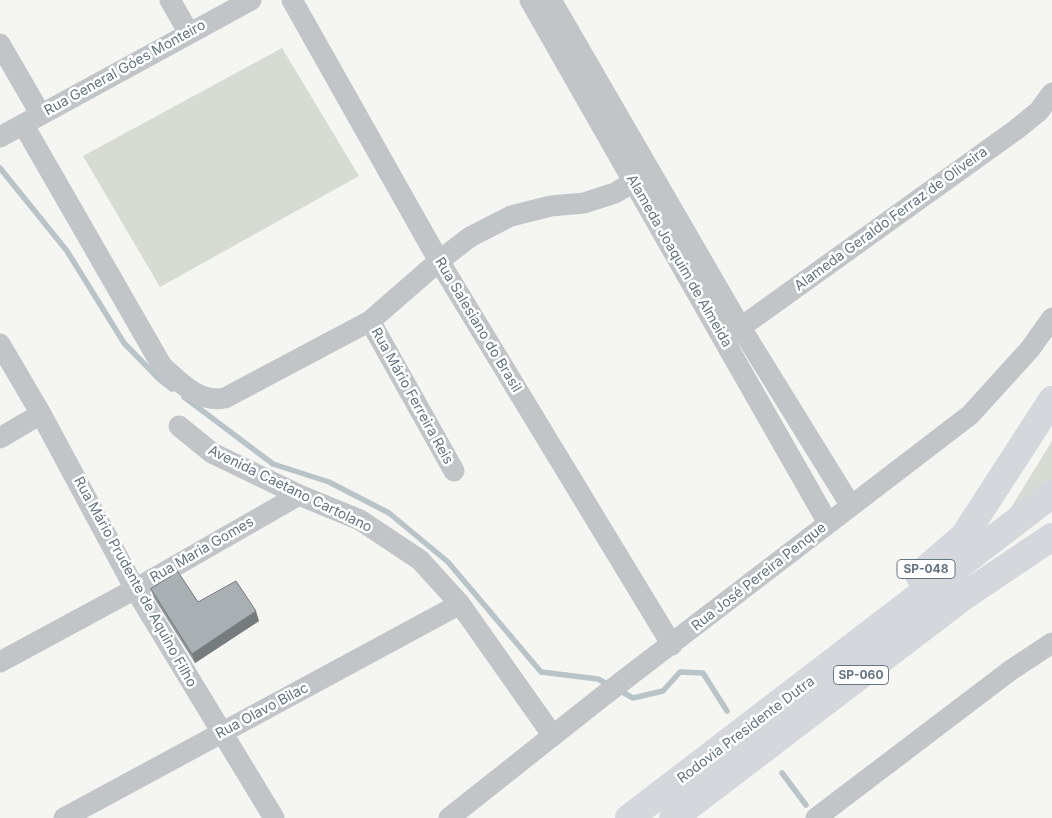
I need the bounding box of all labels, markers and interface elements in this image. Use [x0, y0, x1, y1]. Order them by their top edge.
street label: Rua General Góes Monteiro [41, 17, 209, 119]
street label: Alameda Geraldo Ferraz de Oliveira [791, 143, 991, 295]
street label: Alameda Joaquim de Almeida [623, 172, 735, 350]
street label: Rua Salesiano do Brasil [431, 255, 525, 395]
street label: Rua Mário Ferreira Reis [367, 325, 457, 467]
street label: Avenida Caetano Cartolano [205, 442, 375, 536]
street label: Rua Mário Prudente de Aquino Filho [70, 474, 200, 690]
street label: Rua Maria Gomes [147, 513, 257, 587]
street label: Rua José Pereira Penque [688, 519, 830, 635]
road number: SP-048 [897, 560, 955, 578]
road number: SP-060 [834, 666, 888, 684]
street label: Rodovia Presidente Dutra [674, 673, 818, 787]
street label: Rua Olavo Bilac [213, 680, 311, 742]

